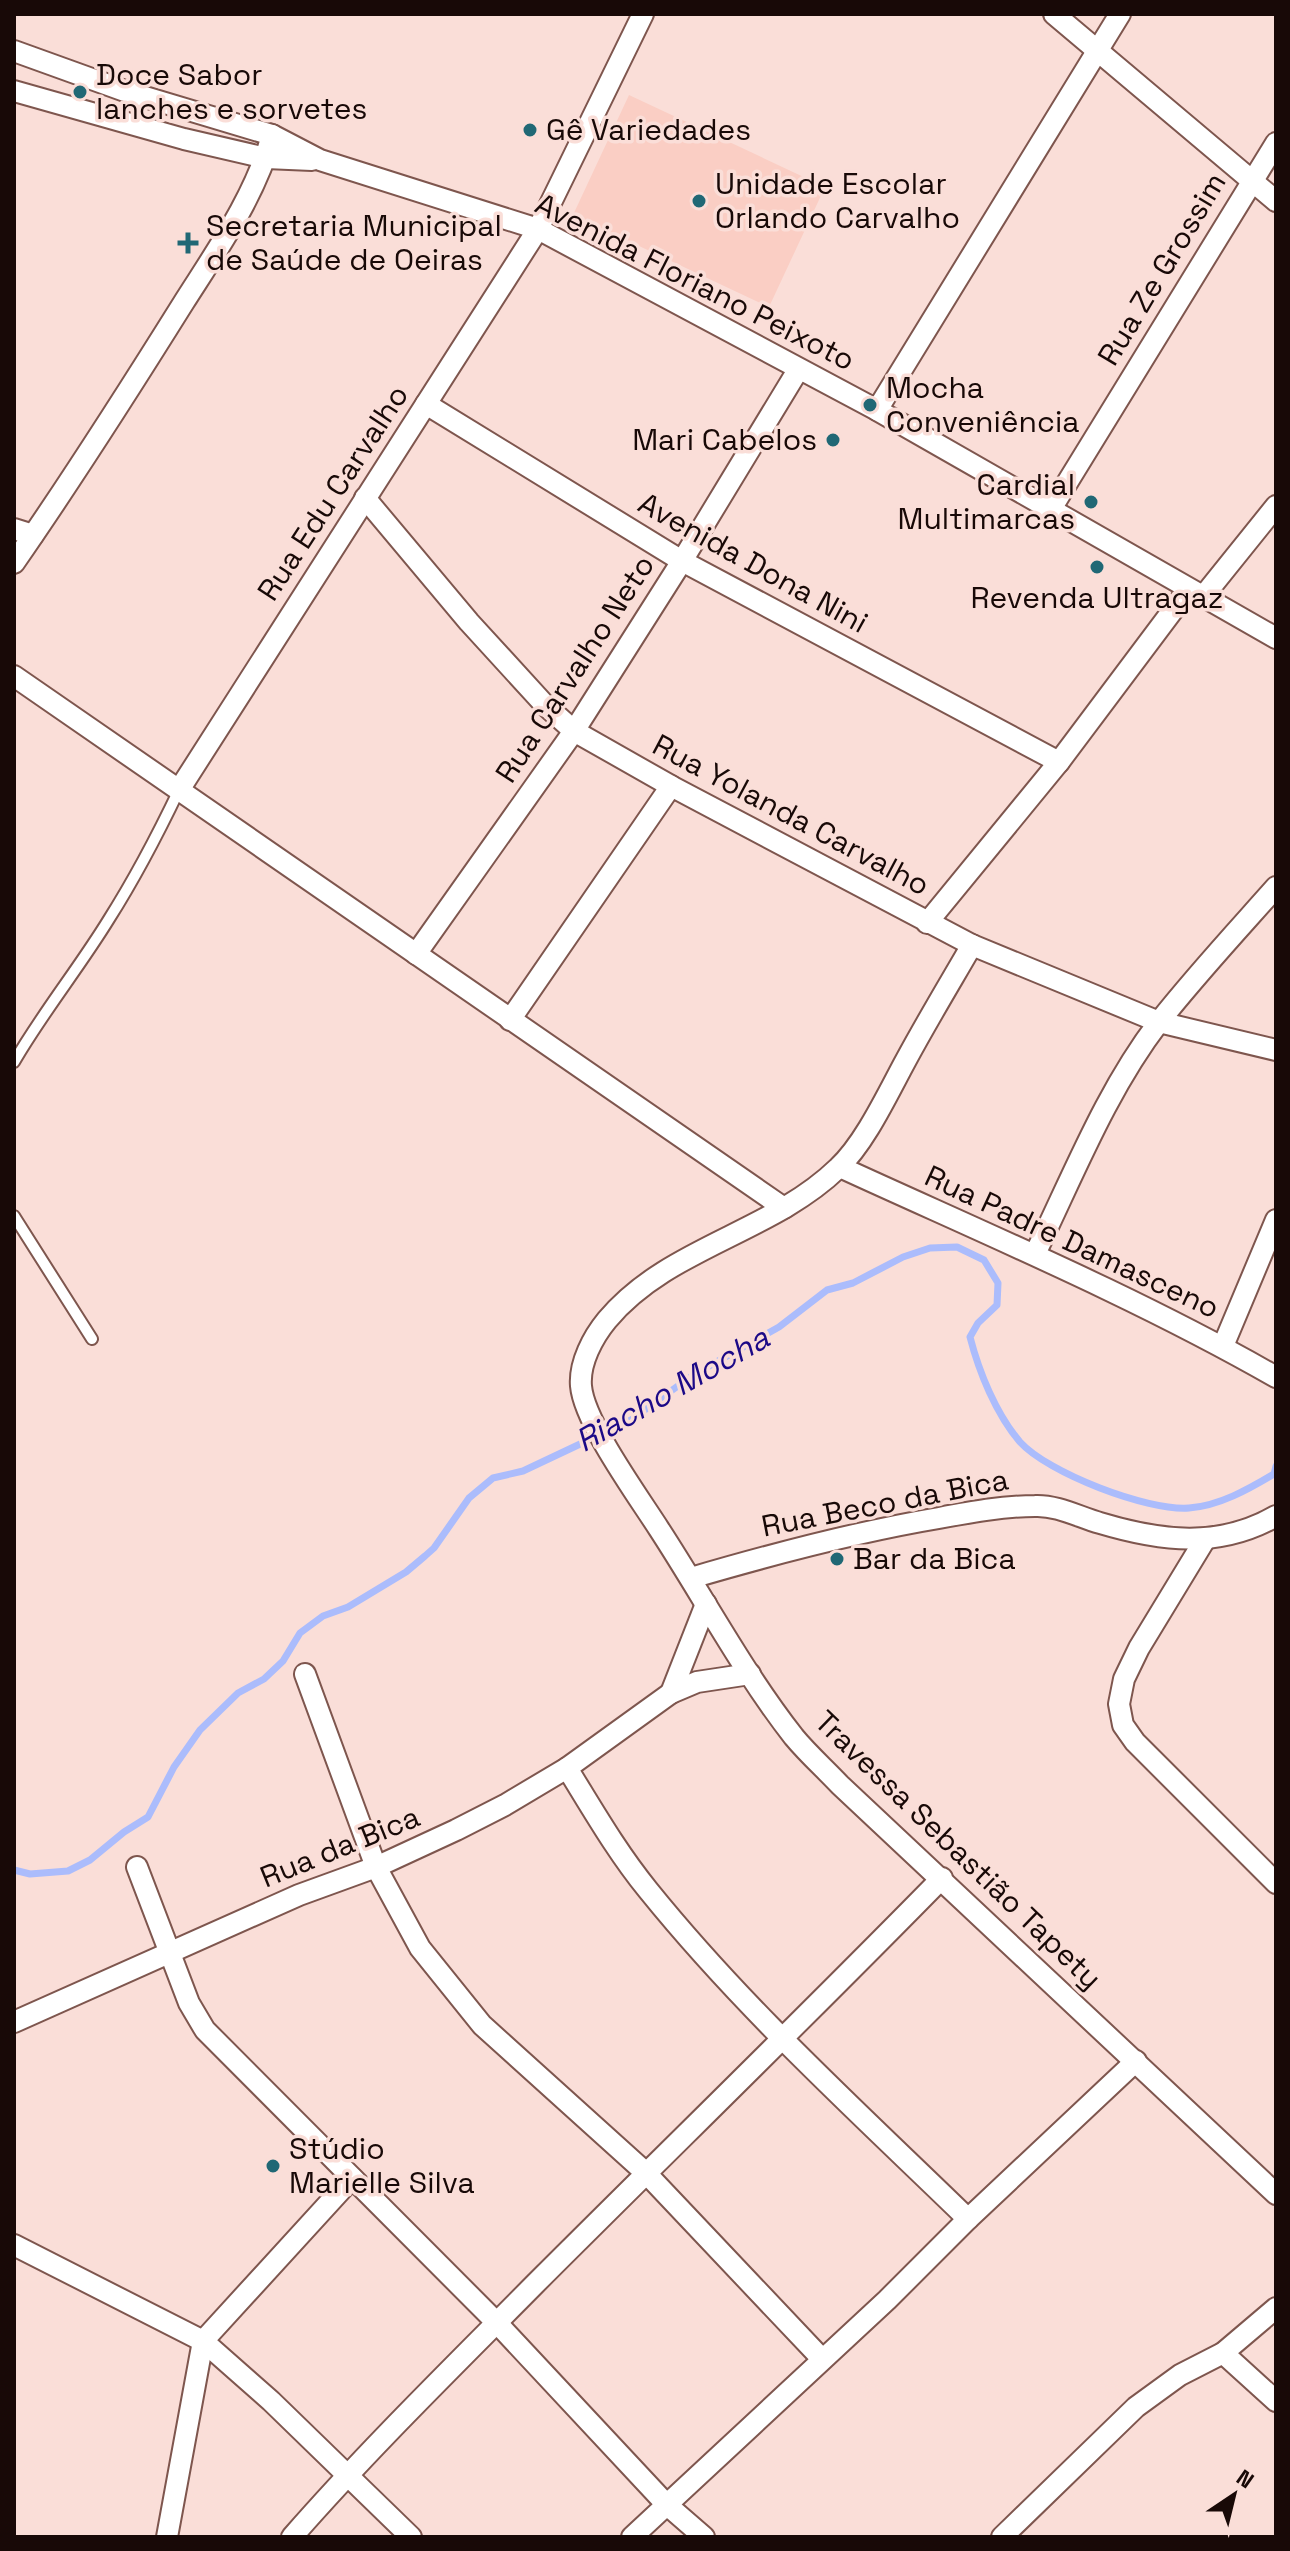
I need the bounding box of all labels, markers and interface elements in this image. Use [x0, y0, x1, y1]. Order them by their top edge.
place label: Doce Sabor lanches e sorvetes [96, 55, 367, 128]
marker: Doce Sabor lanches e sorvetes [71, 83, 89, 101]
place label: Gê Variedades [546, 110, 751, 149]
marker: Gê Variedades [521, 121, 539, 139]
place label: Unidade Escolar Orlando Carvalho [715, 164, 960, 237]
street label: Rua Ze Grossim [1089, 165, 1235, 372]
street label: Avenida Floriano Peixoto [529, 184, 862, 379]
marker: Unidade Escolar Orlando Carvalho [690, 192, 708, 210]
place label: Secretaria Municipal de Saúde de Oeiras [206, 206, 502, 279]
marker: Secretaria Municipal de Saúde de Oeiras [177, 232, 199, 254]
place label: Mocha Conveniência [886, 368, 1079, 441]
street label: Rua Edu Carvalho [248, 377, 417, 608]
marker: Mocha Conveniência [861, 396, 879, 414]
place label: Mari Cabelos [632, 420, 817, 459]
marker: Mari Cabelos [824, 431, 842, 449]
place label: Cardial Multimarcas [897, 465, 1075, 538]
street label: Avenida Dona Nini [632, 483, 875, 642]
marker: Cardial Multimarcas [1082, 493, 1100, 511]
street label: Rua Carvalho Neto [486, 547, 663, 790]
marker: Revenda Ultragaz [1088, 558, 1106, 576]
place label: Revenda Ultragaz [971, 578, 1223, 617]
street label: Rua Yolanda Carvalho [646, 725, 937, 904]
street label: Rua Padre Damasceno [919, 1156, 1226, 1327]
water label: Riacho Mocha [568, 1317, 777, 1461]
street label: Rua Beco da Bica [758, 1459, 1012, 1546]
place label: Bar da Bica [853, 1539, 1016, 1578]
marker: Bar da Bica [828, 1550, 846, 1568]
street label: Travessa Sebastião Tapety [806, 1702, 1110, 1997]
street label: Rua da Bica [254, 1797, 425, 1896]
place label: Stúdio Marielle Silva [289, 2129, 475, 2202]
marker: Stúdio Marielle Silva [264, 2157, 282, 2175]
north arrow [1194, 2455, 1274, 2535]
text: N [1231, 2463, 1260, 2494]

